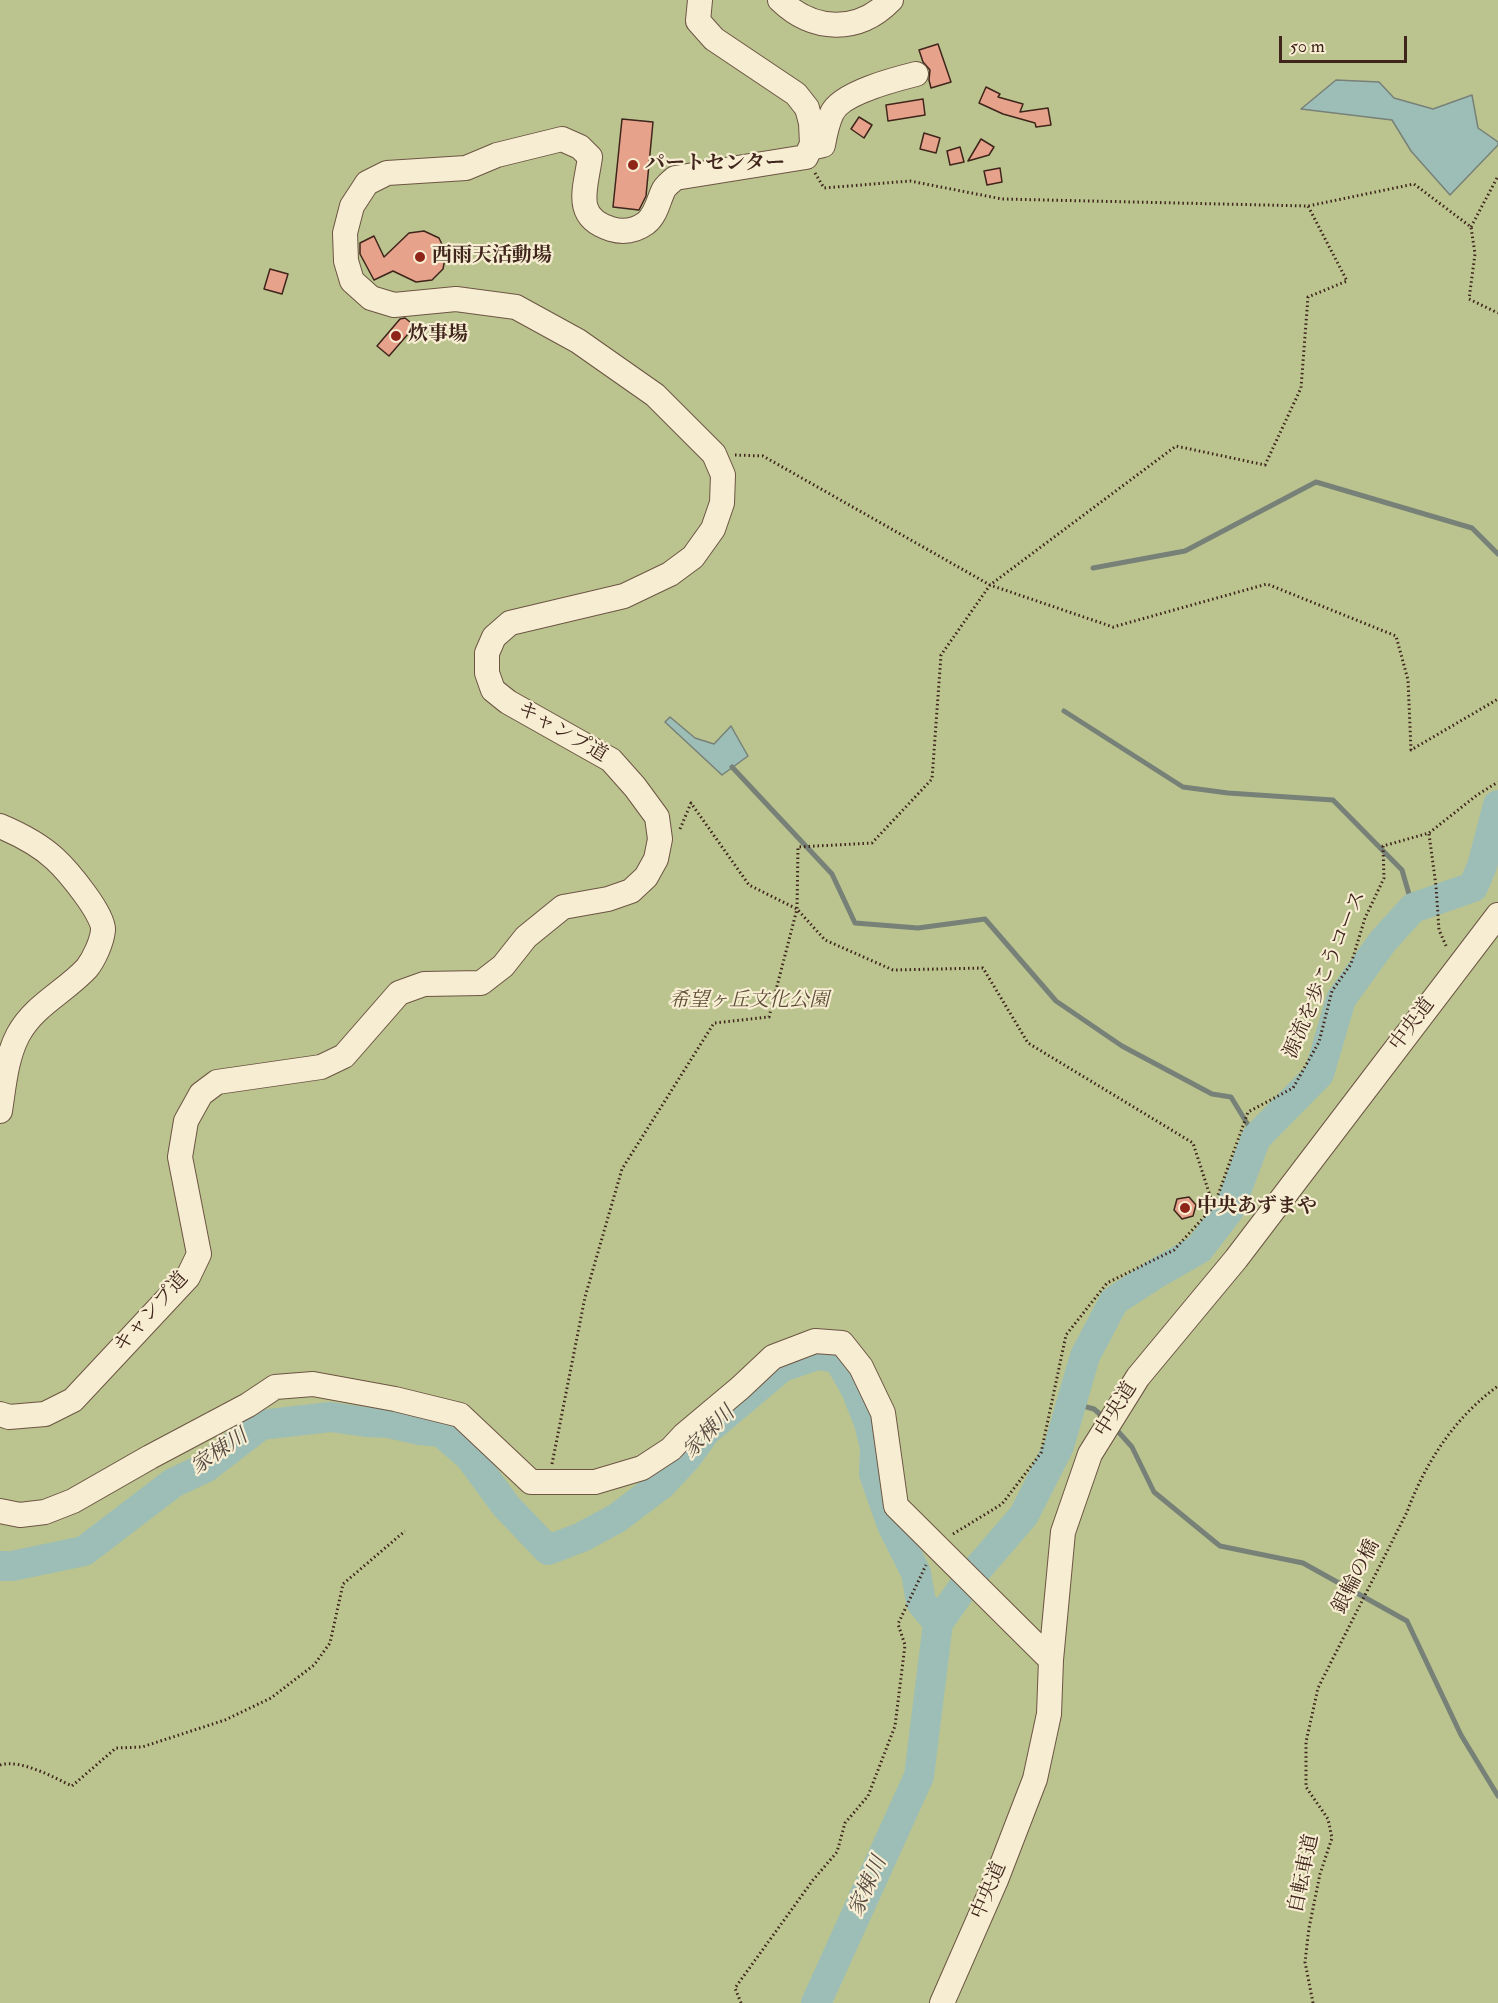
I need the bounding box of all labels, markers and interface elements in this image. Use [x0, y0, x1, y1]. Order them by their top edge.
scale bar [1282, 24, 1410, 62]
text: 50 m [1290, 35, 1325, 58]
place label: パートセンター [645, 153, 785, 177]
marker: パートセンター [626, 158, 640, 172]
place label: 西雨天活動場 [432, 245, 552, 269]
marker: 西雨天活動場 [413, 250, 427, 264]
place label: 炊事場 [408, 324, 468, 348]
marker: 炊事場 [389, 329, 403, 343]
street label: キャンプ道 [513, 698, 611, 768]
street label: 源流を歩こうコース [1280, 887, 1372, 1063]
park label: 希望ヶ丘文化公園 [669, 990, 829, 1014]
street label: 中央道 [1385, 994, 1441, 1056]
place label: 中央あずまや [1197, 1196, 1317, 1220]
marker: 中央あずまや [1178, 1201, 1192, 1215]
street label: キャンプ道 [110, 1268, 194, 1358]
street label: 中央道 [1091, 1378, 1143, 1442]
water label: 家棟川 [679, 1402, 741, 1464]
water label: 家棟川 [187, 1425, 253, 1481]
street label: 銀輪の橋 [1328, 1536, 1386, 1618]
street label: 自転車道 [1285, 1832, 1325, 1916]
water label: 家棟川 [845, 1853, 893, 1921]
street label: 中央道 [967, 1859, 1013, 1923]

